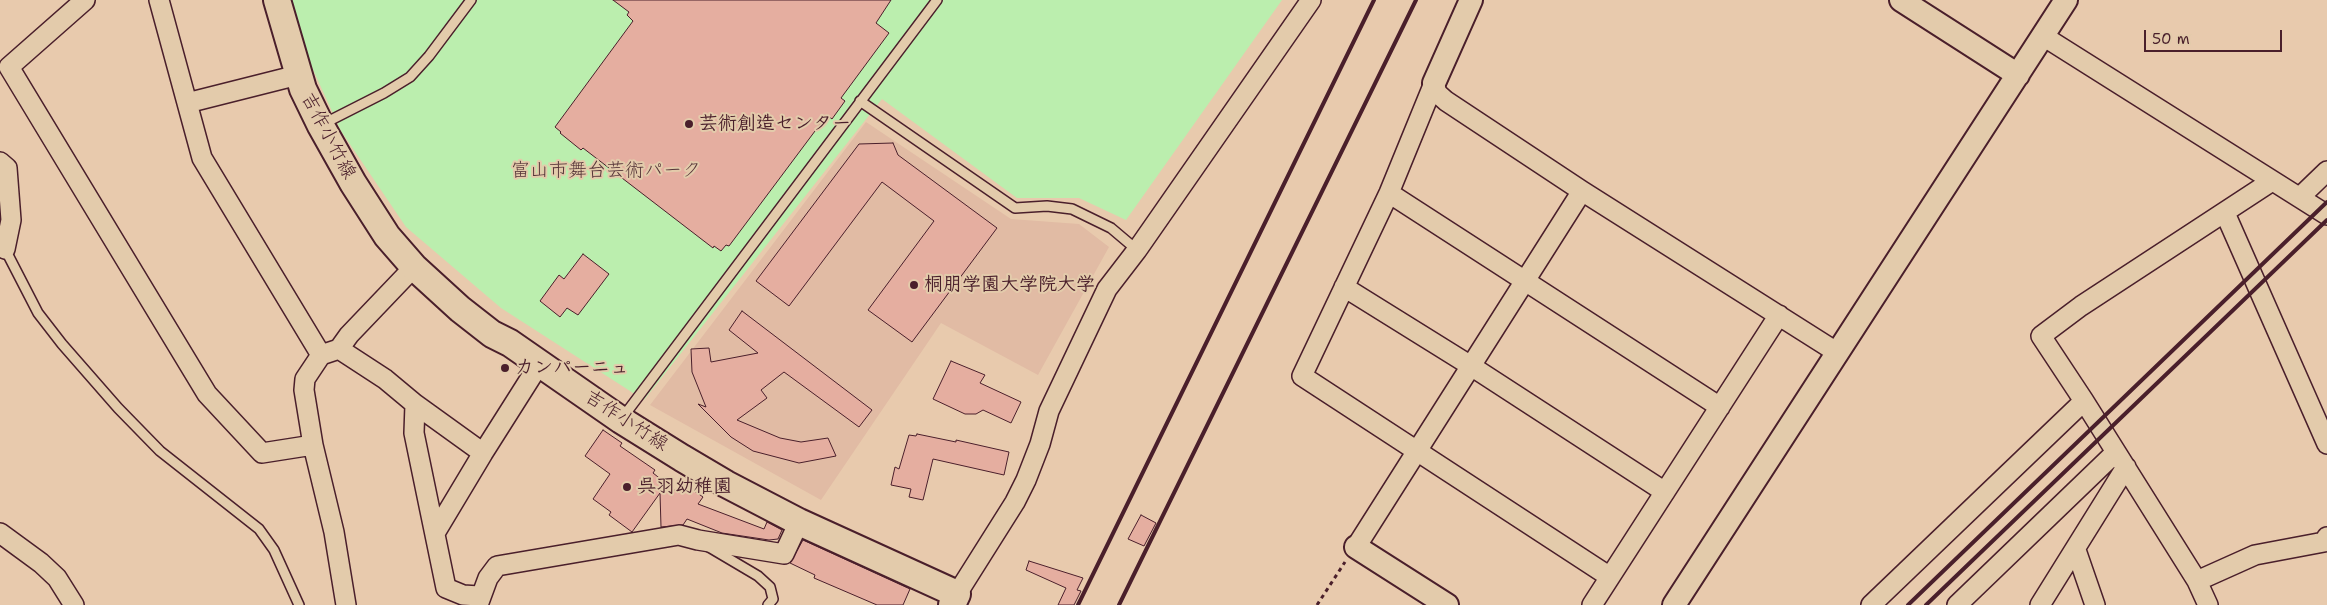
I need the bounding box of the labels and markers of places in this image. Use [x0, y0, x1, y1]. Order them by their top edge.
place label: 芸術創造センター [699, 113, 851, 135]
marker: 芸術創造センター [683, 118, 695, 130]
place label: 桐朋学園大学院大学 [924, 274, 1095, 296]
marker: 桐朋学園大学院大学 [908, 279, 920, 291]
place label: カンパーニュ [515, 357, 629, 379]
marker: カンパーニュ [499, 362, 511, 374]
place label: 呉羽幼稚園 [637, 476, 732, 498]
marker: 呉羽幼稚園 [621, 481, 633, 493]

